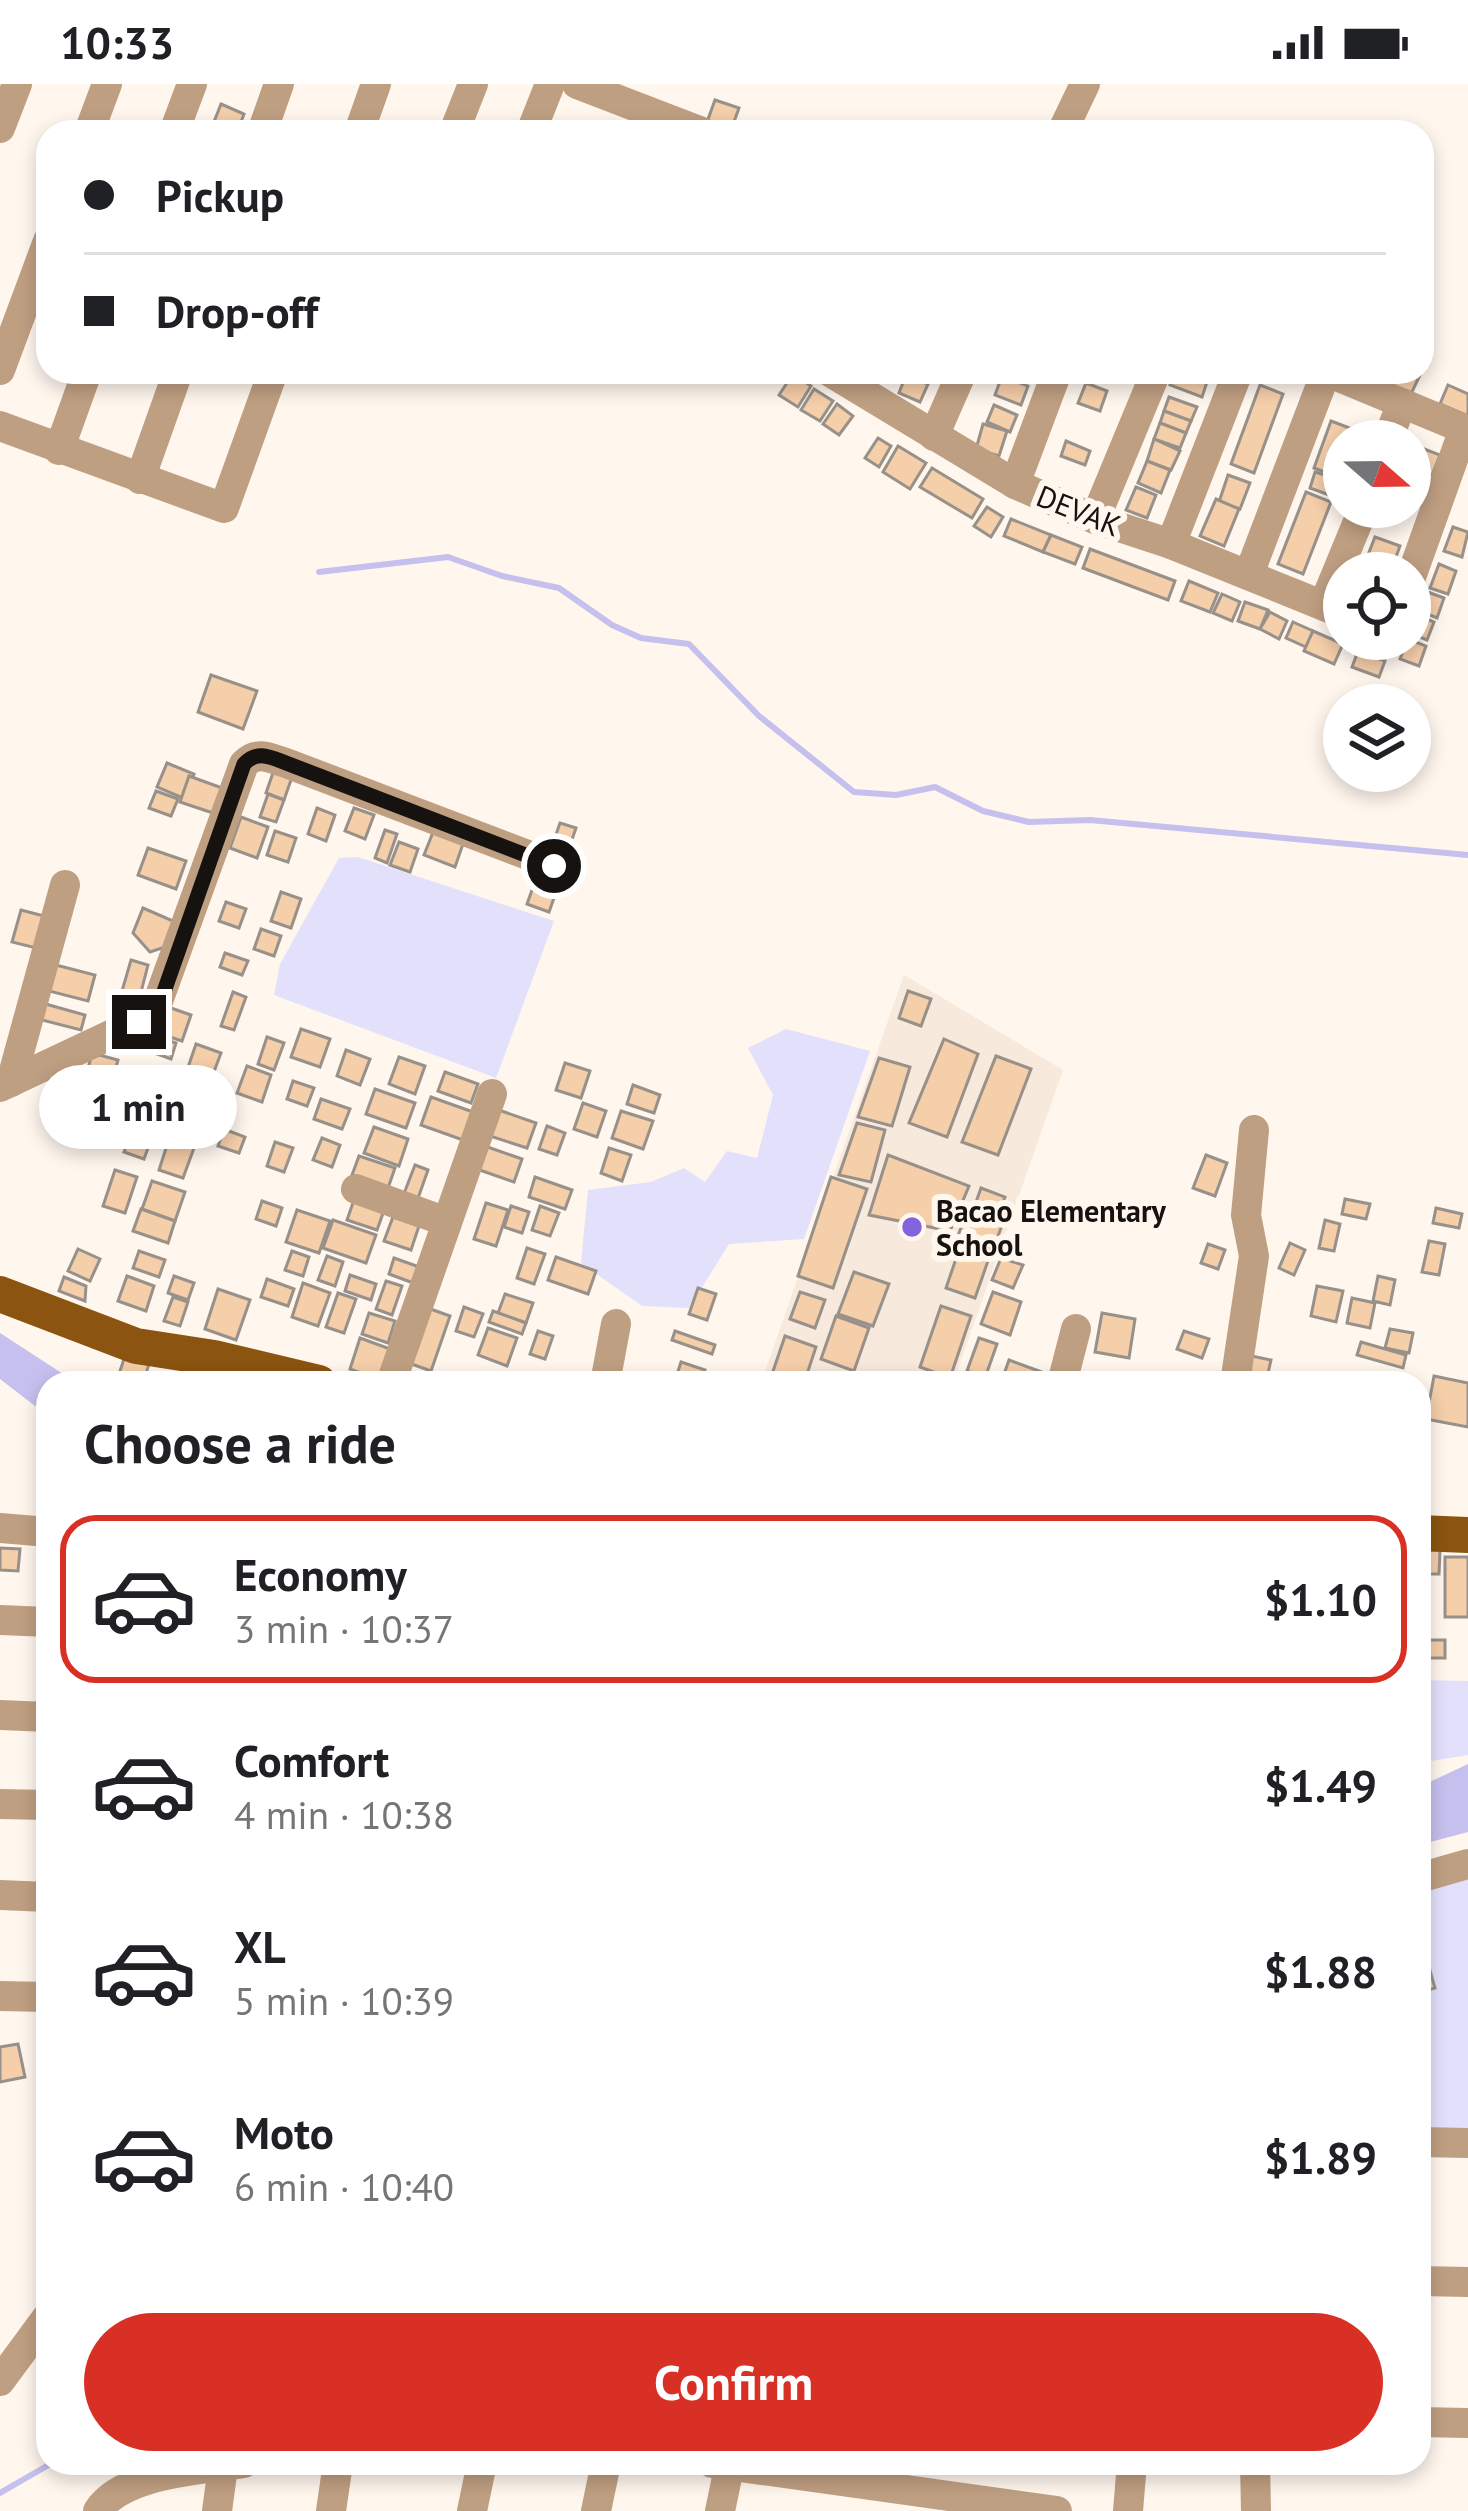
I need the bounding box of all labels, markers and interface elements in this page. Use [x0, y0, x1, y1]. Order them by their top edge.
text: 10:33 [60, 13, 174, 71]
text: Pickup [156, 166, 284, 224]
text: Drop-off [156, 282, 318, 340]
north arrow [1323, 420, 1431, 528]
map controls [1323, 420, 1431, 792]
street label: DEVAK [1031, 476, 1127, 544]
button: locate [1323, 552, 1431, 660]
button: layers [1323, 684, 1431, 792]
route start [527, 839, 581, 893]
route end [112, 995, 166, 1049]
callout: 1 min [40, 1064, 238, 1148]
text: 1 min [90, 1081, 186, 1132]
place label: Bacao Elementary School [936, 1191, 1167, 1264]
marker: Bacao Elementary School [899, 1214, 925, 1240]
text: Choose a ride [84, 1408, 396, 1478]
icon: car [90, 1545, 198, 1653]
text: Economy [234, 1545, 407, 1603]
text: $1.10 [1264, 1570, 1377, 1628]
text: 3 min · 10:37 [234, 1603, 454, 1654]
icon: car [90, 1731, 198, 1839]
text: Comfort [234, 1731, 389, 1789]
text: $1.49 [1264, 1756, 1377, 1814]
text: 4 min · 10:38 [234, 1789, 454, 1840]
icon: car [90, 1917, 198, 2025]
text: XL [234, 1917, 286, 1975]
text: $1.88 [1264, 1942, 1377, 2000]
text: 5 min · 10:39 [234, 1975, 454, 2026]
icon: car [90, 2103, 198, 2211]
text: Moto [234, 2103, 334, 2161]
text: $1.89 [1264, 2128, 1377, 2186]
text: 6 min · 10:40 [234, 2161, 454, 2212]
button: Confirm [84, 2313, 1383, 2451]

